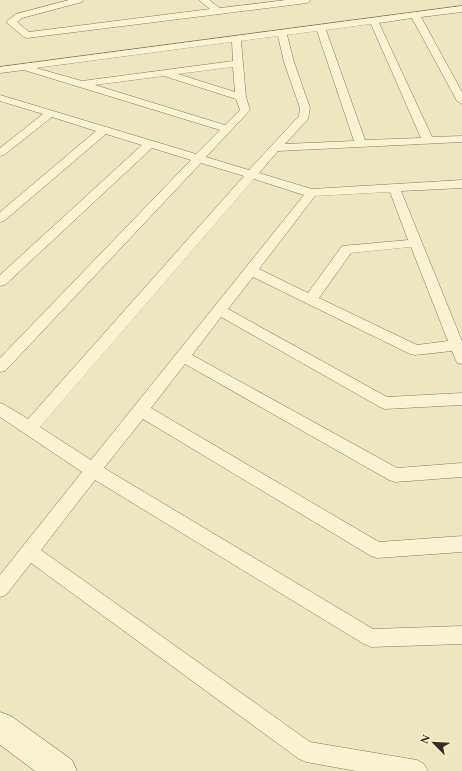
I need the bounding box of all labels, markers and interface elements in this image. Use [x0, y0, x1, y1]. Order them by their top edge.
north arrow [414, 723, 454, 763]
text: N [416, 732, 435, 747]

